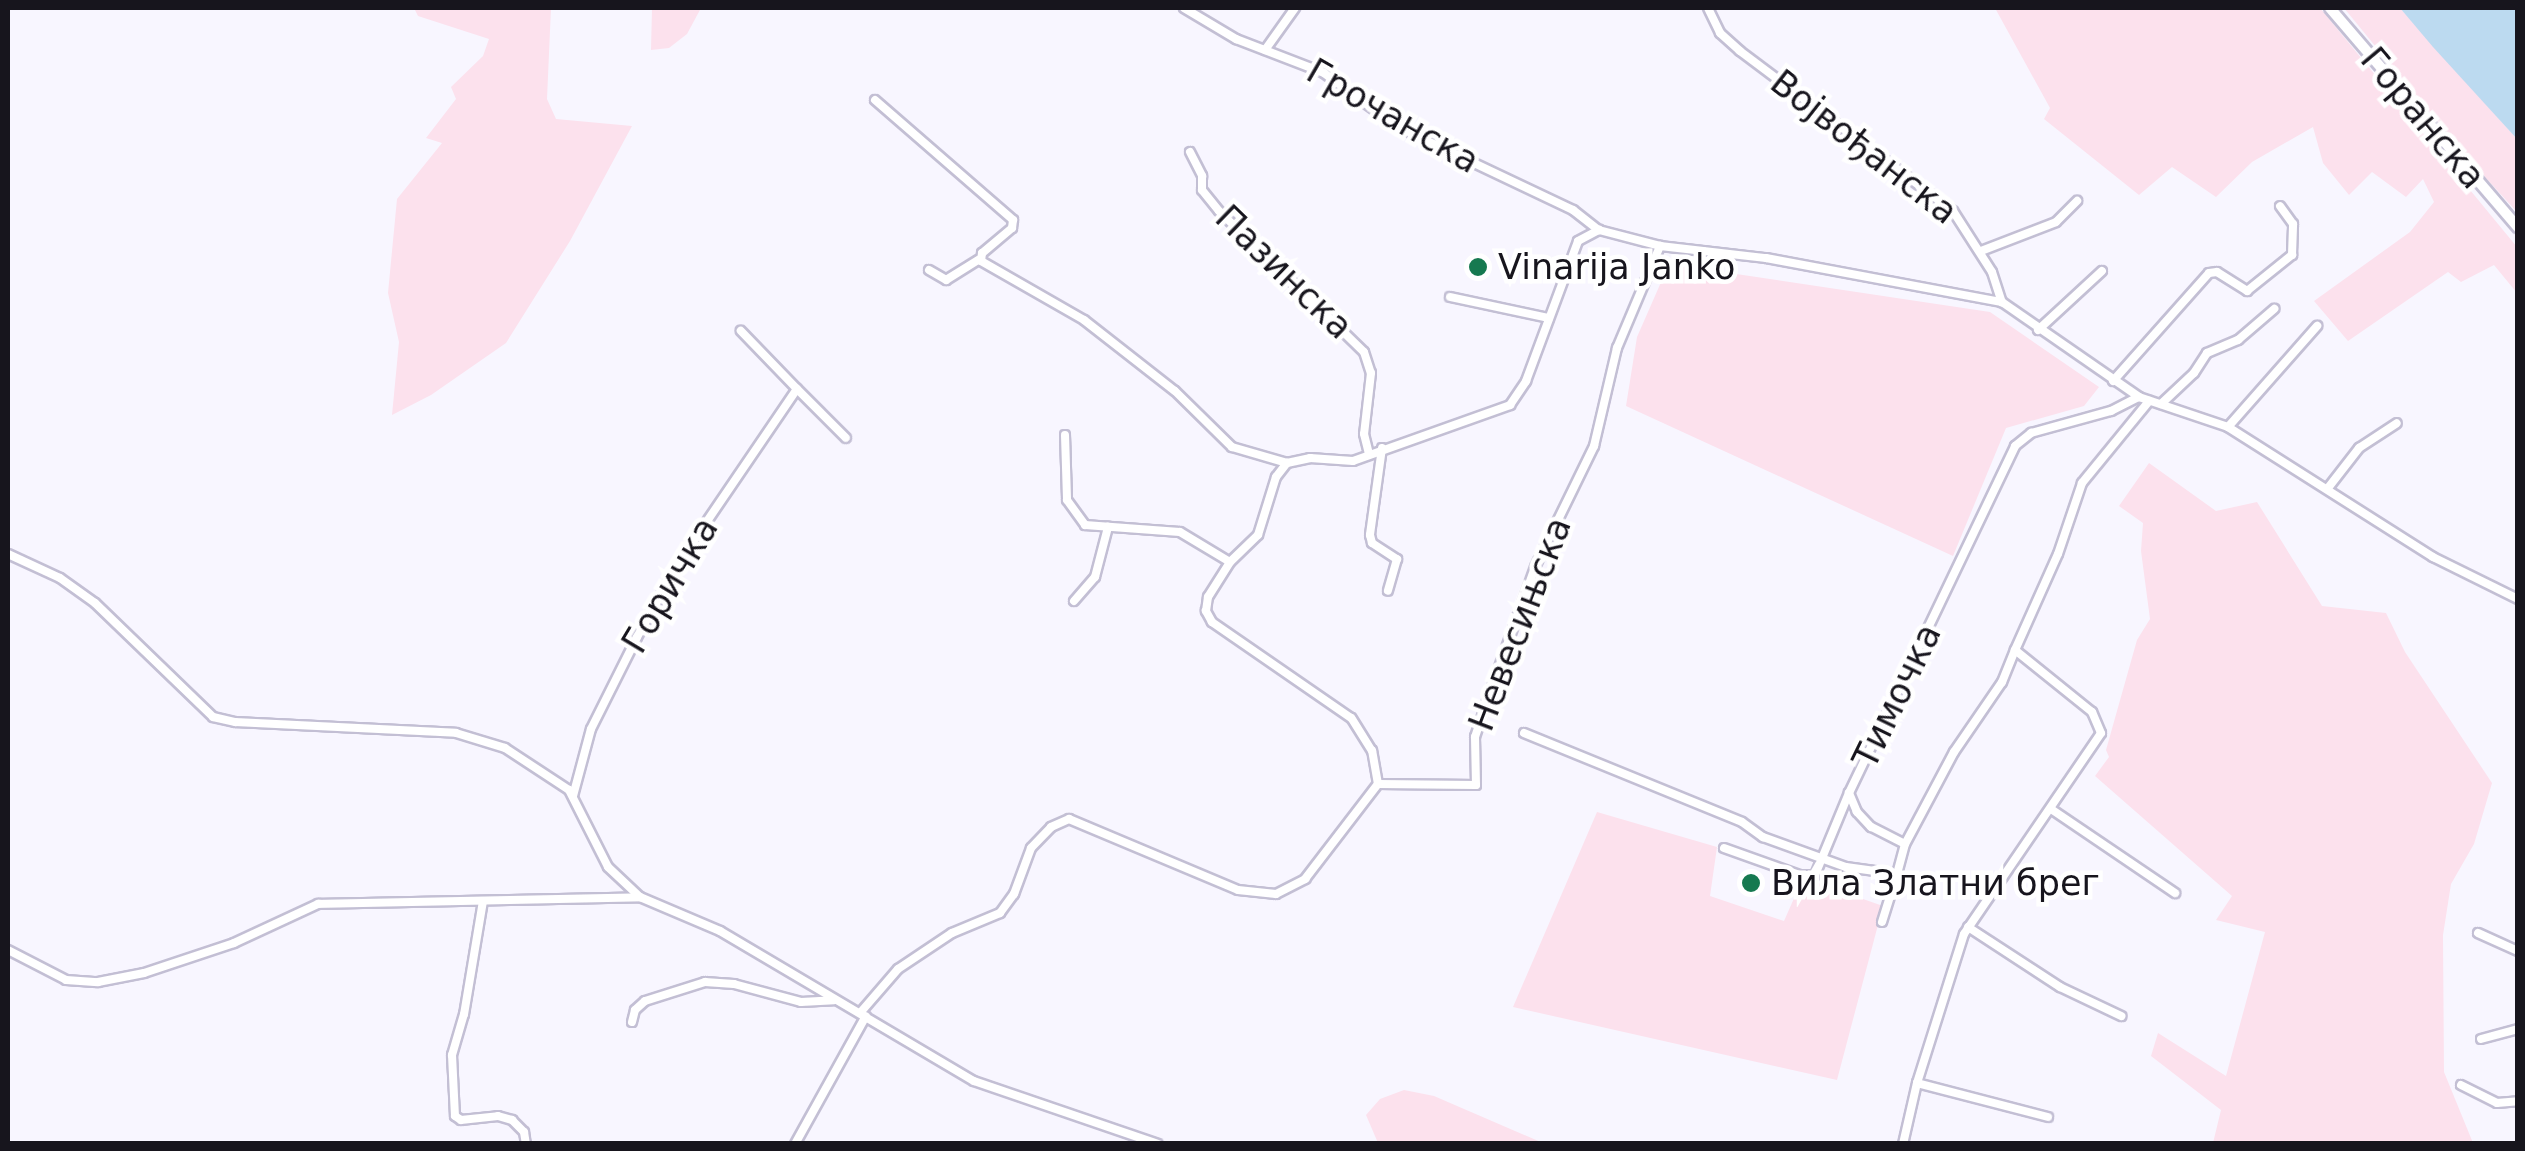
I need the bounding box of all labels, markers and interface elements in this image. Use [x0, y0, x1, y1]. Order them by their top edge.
street label: Горанска [2352, 39, 2494, 197]
street label: Грочанска [1299, 50, 1487, 182]
street label: Војвођанска [1762, 61, 1966, 233]
street label: Пазинска [1207, 197, 1361, 347]
place label: Vinarija Janko [1498, 246, 1735, 288]
marker: Vinarija Janko [1467, 256, 1489, 278]
street label: Горичка [613, 509, 727, 661]
street label: Невесињска [1460, 511, 1580, 737]
street label: Тимочка [1844, 617, 1950, 775]
place label: Вила Златни брег [1771, 862, 2100, 904]
marker: Вила Златни брег [1740, 872, 1762, 894]

